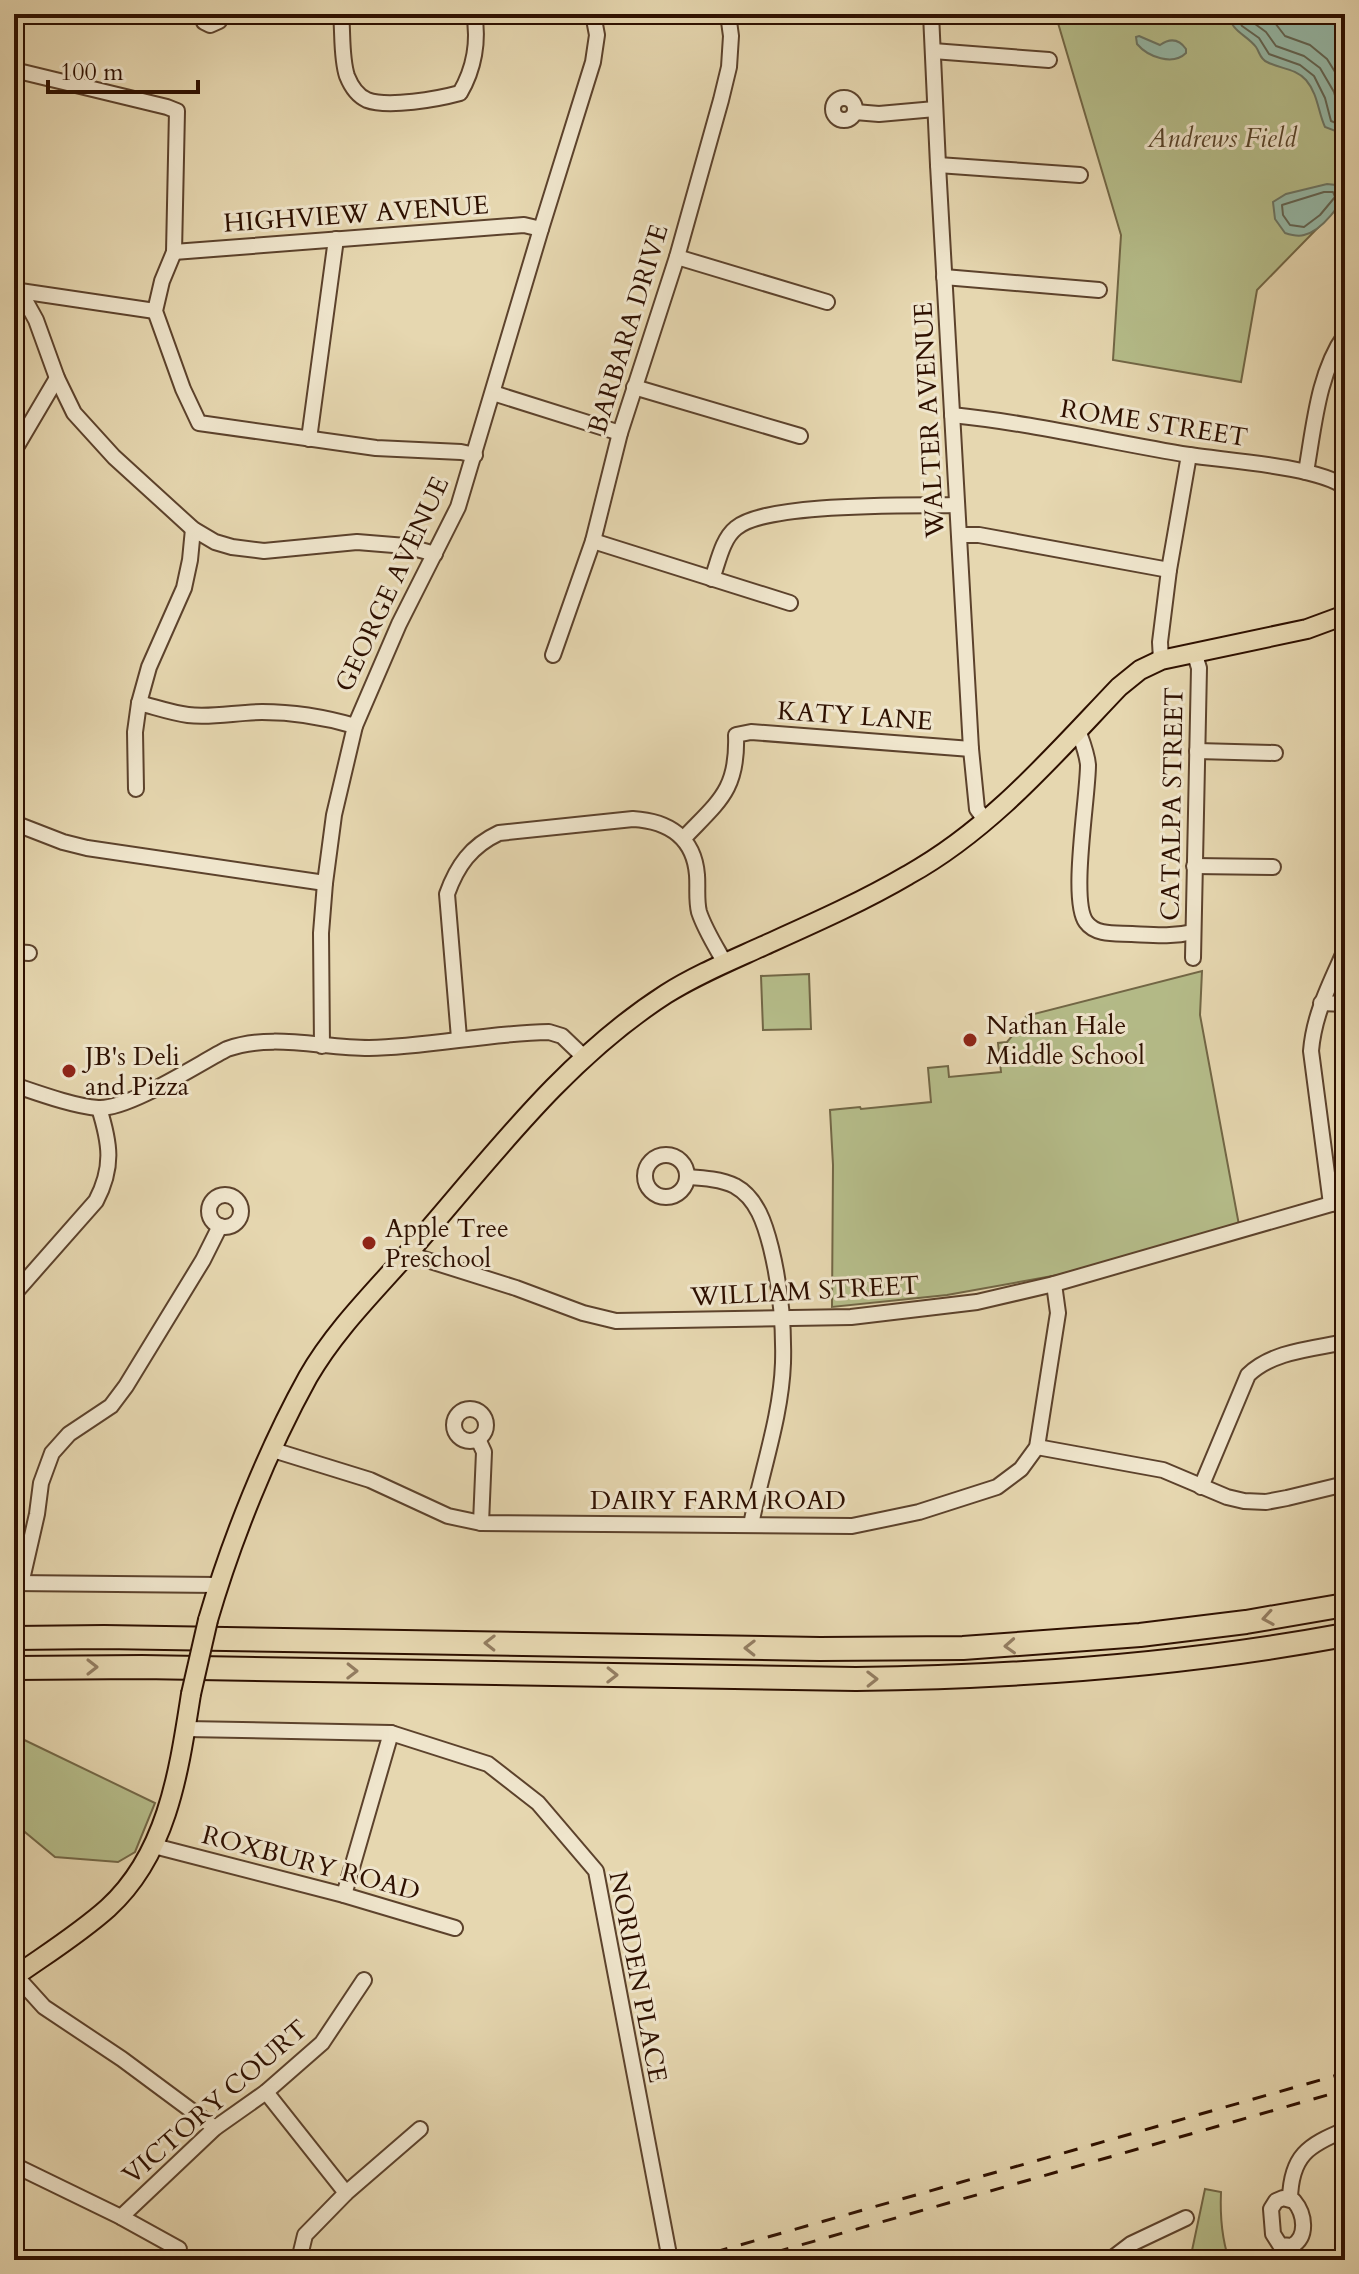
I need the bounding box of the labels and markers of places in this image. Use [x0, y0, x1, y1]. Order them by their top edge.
place label: Nathan Hale Middle School [986, 1008, 1145, 1073]
marker: Nathan Hale Middle School [961, 1031, 979, 1049]
place label: JB's Deli and Pizza [81, 1039, 189, 1104]
marker: JB's Deli and Pizza [60, 1062, 78, 1080]
place label: Apple Tree Preschool [385, 1211, 509, 1276]
marker: Apple Tree Preschool [360, 1234, 378, 1252]

